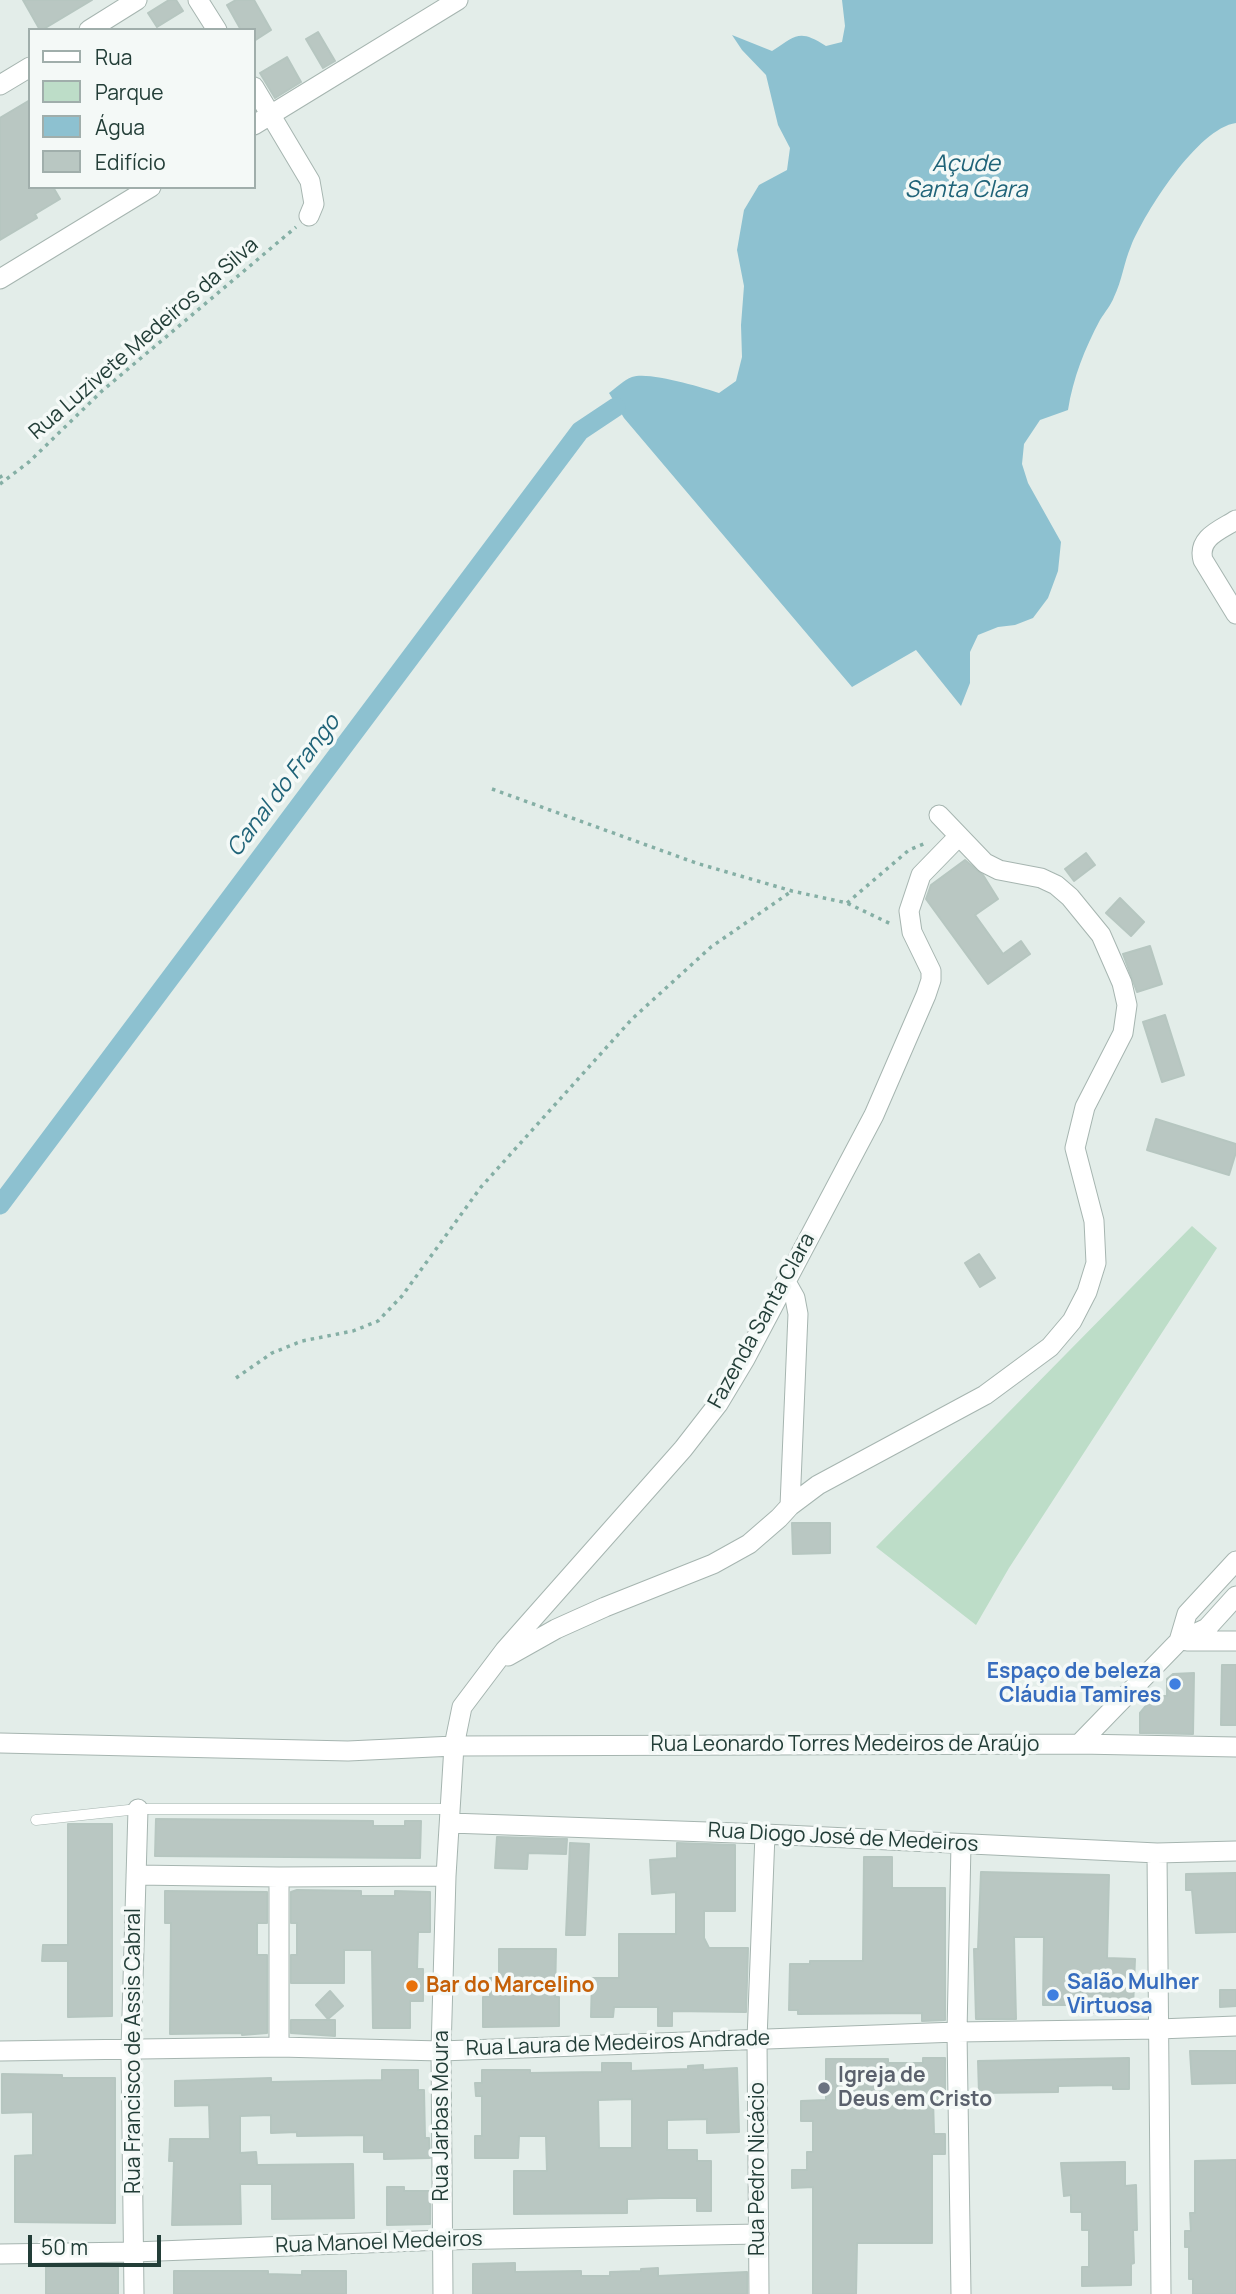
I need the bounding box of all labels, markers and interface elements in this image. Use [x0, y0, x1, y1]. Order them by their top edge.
legend [28, 28, 256, 189]
text: Rua [95, 43, 132, 71]
text: Parque [95, 78, 164, 106]
text: Água [95, 113, 145, 141]
text: Edifício [95, 148, 166, 176]
water label: Açude Santa Clara [905, 151, 1027, 205]
street label: Rua Luzivete Medeiros da Silva [24, 233, 264, 445]
water label: Canal do Frango [222, 710, 346, 862]
street label: Fazenda Santa Clara [703, 1229, 821, 1413]
place label: Espaço de beleza Cláudia Tamires [987, 1659, 1161, 1709]
marker: Espaço de beleza Cláudia Tamires [1167, 1676, 1183, 1692]
street label: Rua Leonardo Torres Medeiros de Araújo [651, 1732, 1039, 1758]
street label: Rua Diogo José de Medeiros [707, 1818, 979, 1858]
street label: Rua Francisco de Assis Cabral [121, 1908, 147, 2194]
place label: Salão Mulher Virtuosa [1067, 1970, 1199, 2020]
place label: Bar do Marcelino [426, 1973, 594, 1999]
marker: Bar do Marcelino [404, 1978, 420, 1994]
marker: Salão Mulher Virtuosa [1045, 1987, 1061, 2003]
street label: Rua Laura de Medeiros Andrade [465, 2026, 771, 2062]
street label: Rua Jarbas Moura [429, 2030, 455, 2202]
place label: Igreja de Deus em Cristo [838, 2063, 992, 2113]
marker: Igreja de Deus em Cristo [816, 2080, 832, 2096]
street label: Rua Pedro Nicácio [745, 2082, 771, 2256]
scale bar [32, 2220, 164, 2264]
street label: Rua Manoel Medeiros [275, 2227, 483, 2259]
text: 50 m [41, 2233, 88, 2261]

